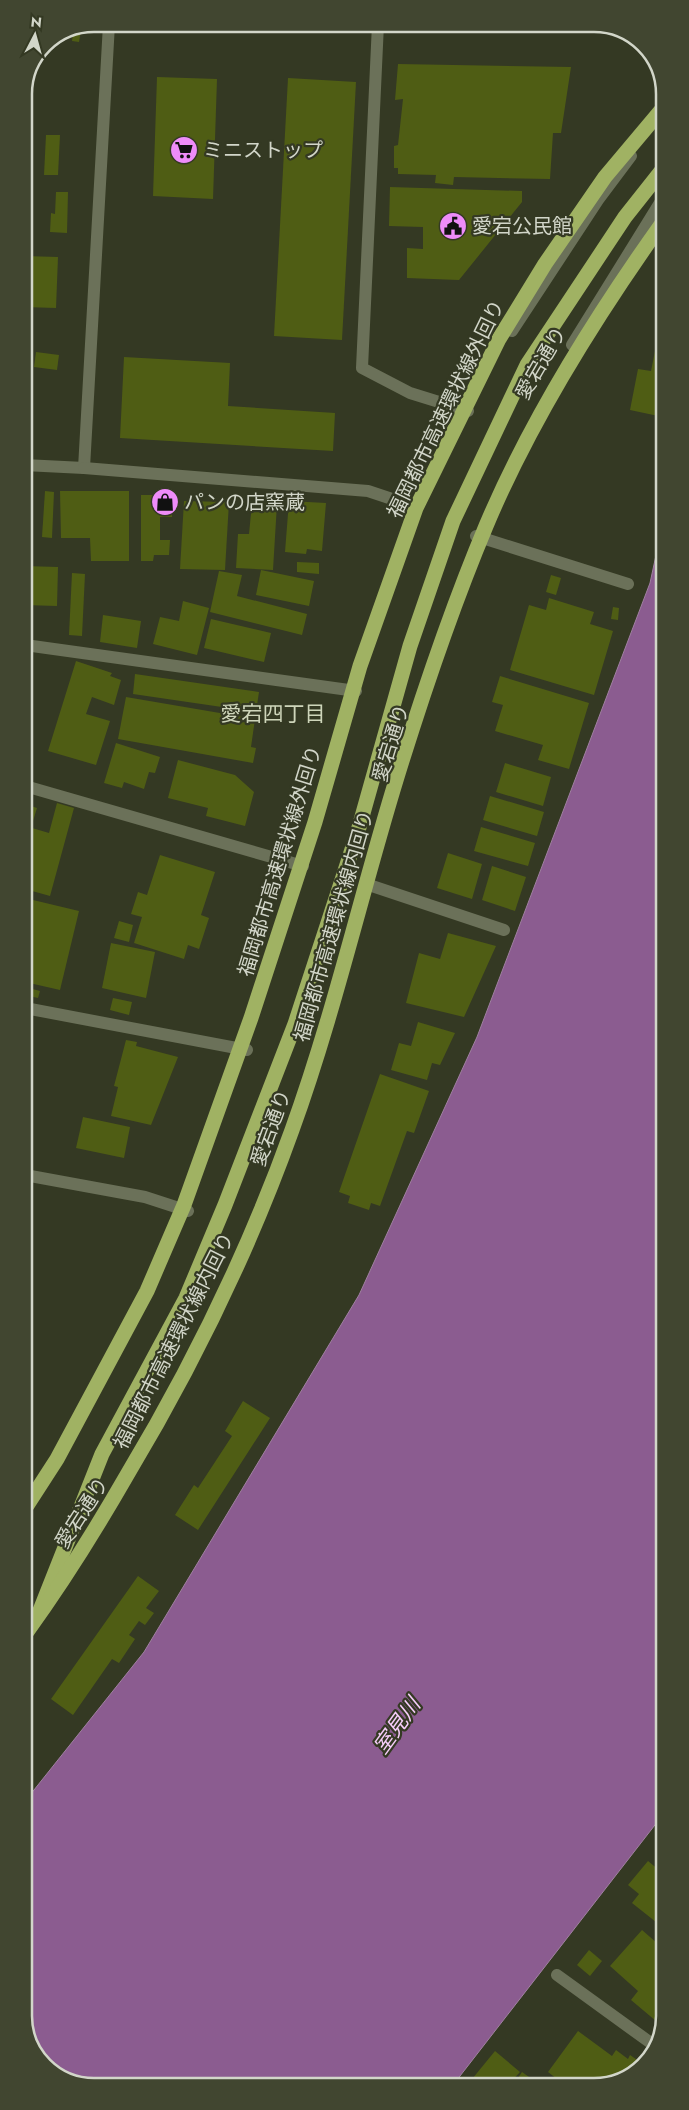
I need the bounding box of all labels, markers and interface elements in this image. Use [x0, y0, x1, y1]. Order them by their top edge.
north arrow [10, 10, 60, 60]
text: N [30, 12, 43, 33]
supermarket icon: ミニストップ [169, 135, 199, 165]
place label: ミニストップ [203, 136, 323, 165]
public building icon: 愛宕公民館 [438, 211, 468, 241]
place label: 愛宕公民館 [472, 212, 572, 241]
street label: 福岡都市高速環状線外回り [380, 295, 512, 523]
street label: 愛宕通り [508, 321, 574, 405]
shop icon: パンの店窯蔵 [150, 487, 180, 517]
place label: パンの店窯蔵 [184, 488, 305, 517]
district label: 愛宕四丁目 [221, 699, 326, 729]
street label: 愛宕通り [365, 701, 417, 785]
street label: 福岡都市高速環状線外回り [231, 742, 329, 980]
street label: 福岡都市高速環状線内回り [287, 807, 381, 1045]
street label: 愛宕通り [244, 1085, 298, 1171]
street label: 福岡都市高速環状線内回り [107, 1227, 241, 1455]
street label: 愛宕通り [48, 1472, 116, 1554]
water label: 室見川 [366, 1690, 429, 1760]

